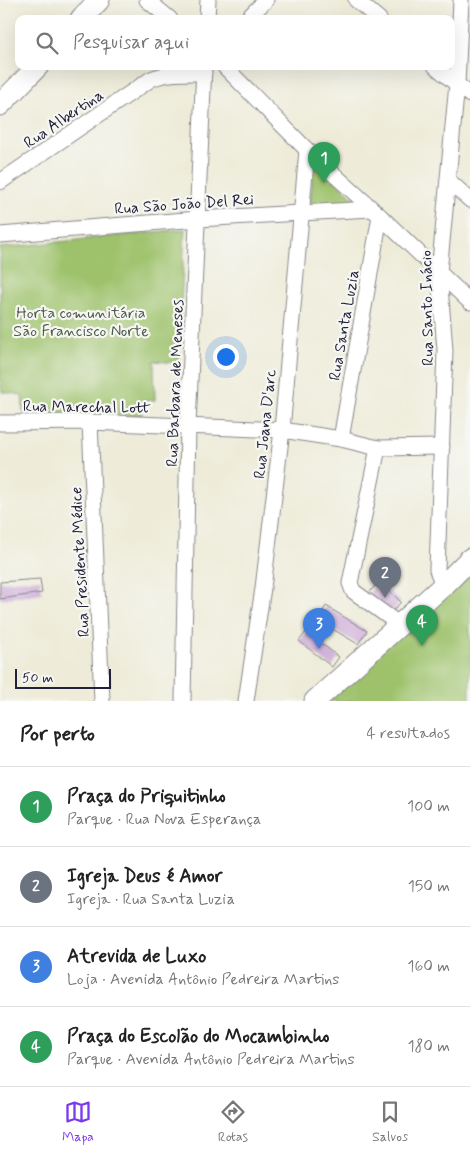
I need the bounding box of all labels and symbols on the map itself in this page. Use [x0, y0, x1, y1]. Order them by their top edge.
street label: Rua Albertina [20, 85, 108, 154]
pin: 1 [308, 142, 340, 183]
street label: Rua São João Del Rei [114, 189, 255, 220]
street label: Rua Santo Inácio [416, 250, 439, 366]
street label: Rua Santa Luzia [324, 268, 365, 382]
street label: Rua Barbara de Meneses [162, 299, 189, 467]
park label: Horta comunitária São Francisco Norte [13, 303, 149, 342]
your location [213, 344, 239, 370]
street label: Rua Joana D'arc [249, 368, 282, 480]
street label: Rua Marechal Lott [23, 396, 152, 419]
street label: Rua Presidente Médice [66, 486, 95, 638]
pin: 2 [369, 557, 401, 598]
pin: 4 [406, 605, 438, 646]
pin: 3 [303, 608, 335, 649]
scale bar [15, 666, 111, 689]

